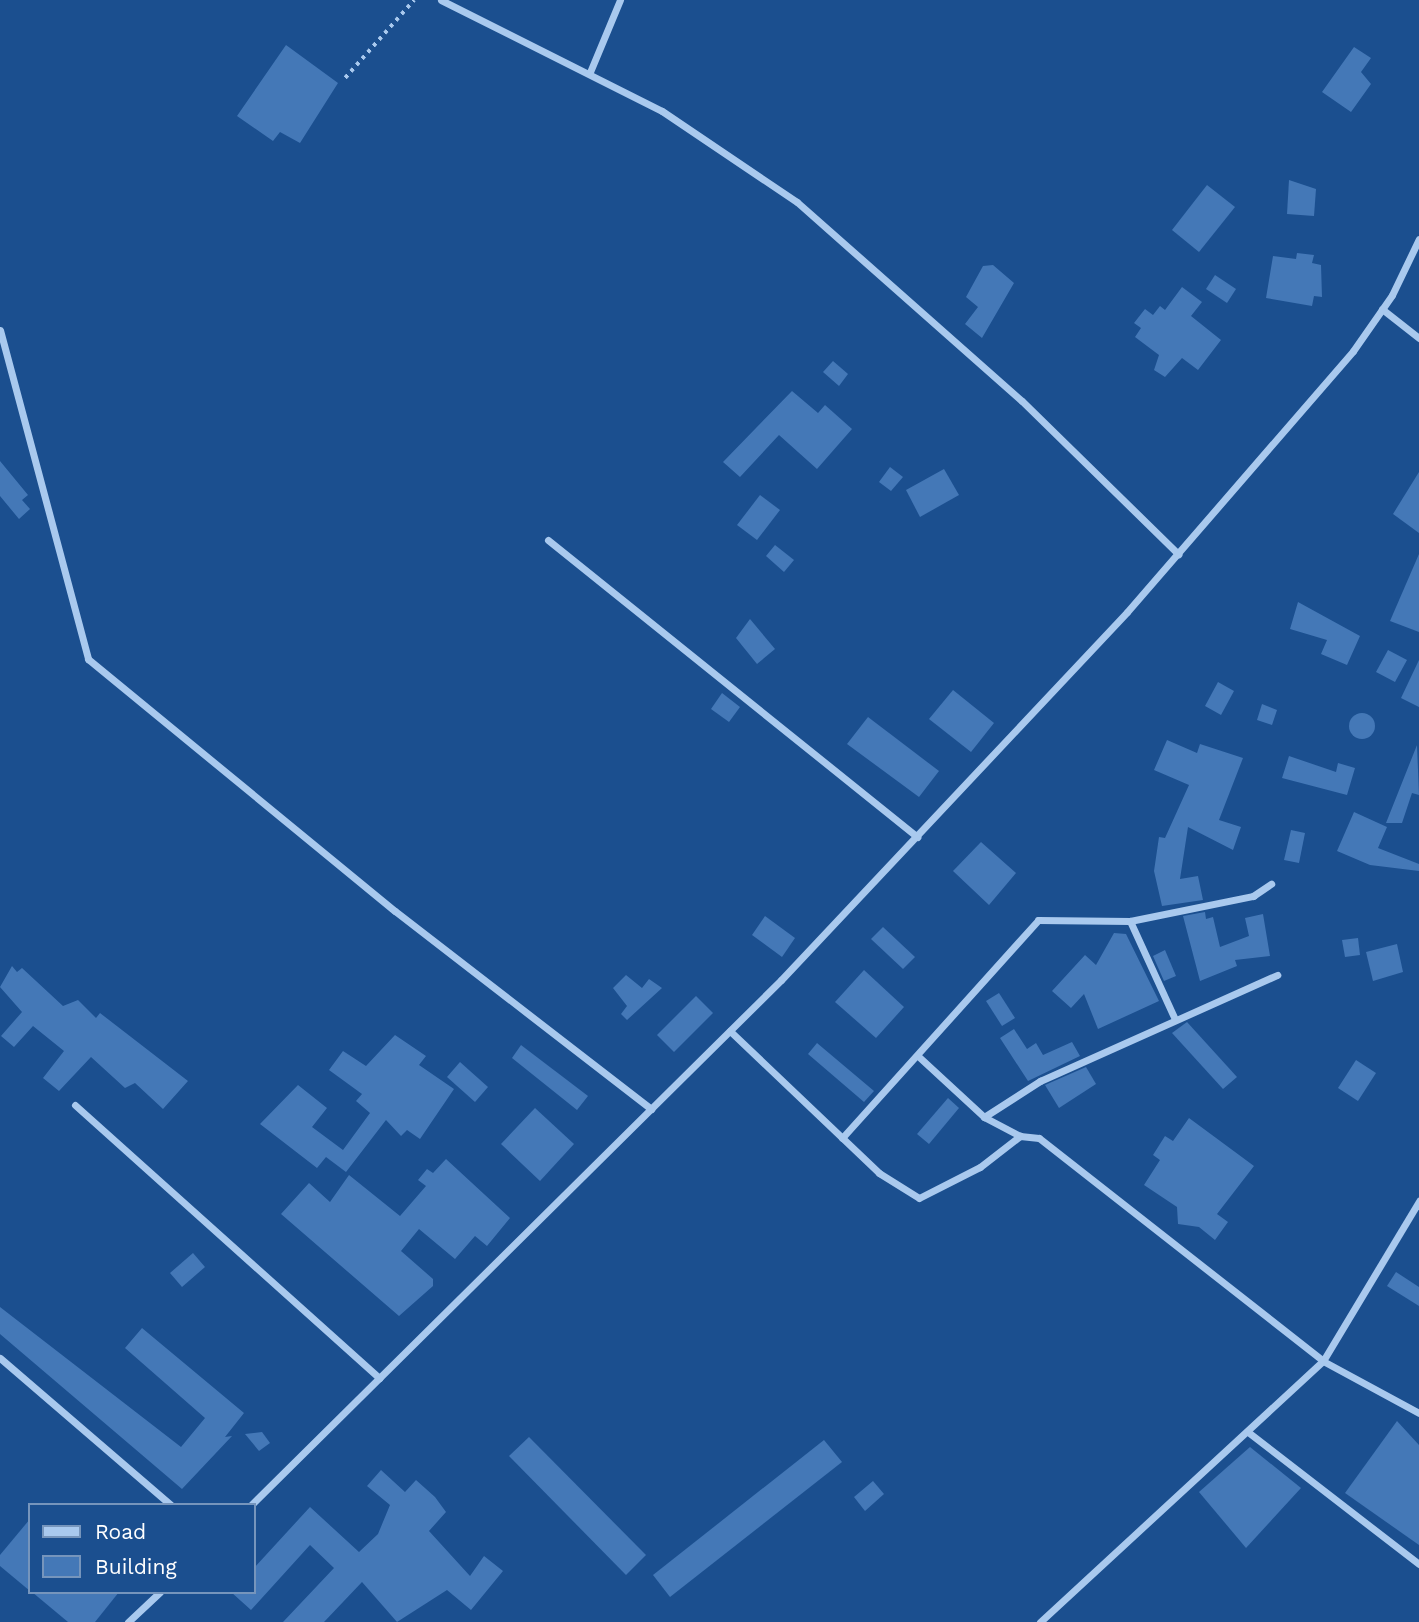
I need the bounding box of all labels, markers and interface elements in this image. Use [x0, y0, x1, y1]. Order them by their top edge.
legend [28, 1503, 256, 1594]
text: Road [95, 1519, 146, 1544]
text: Building [95, 1554, 177, 1579]

